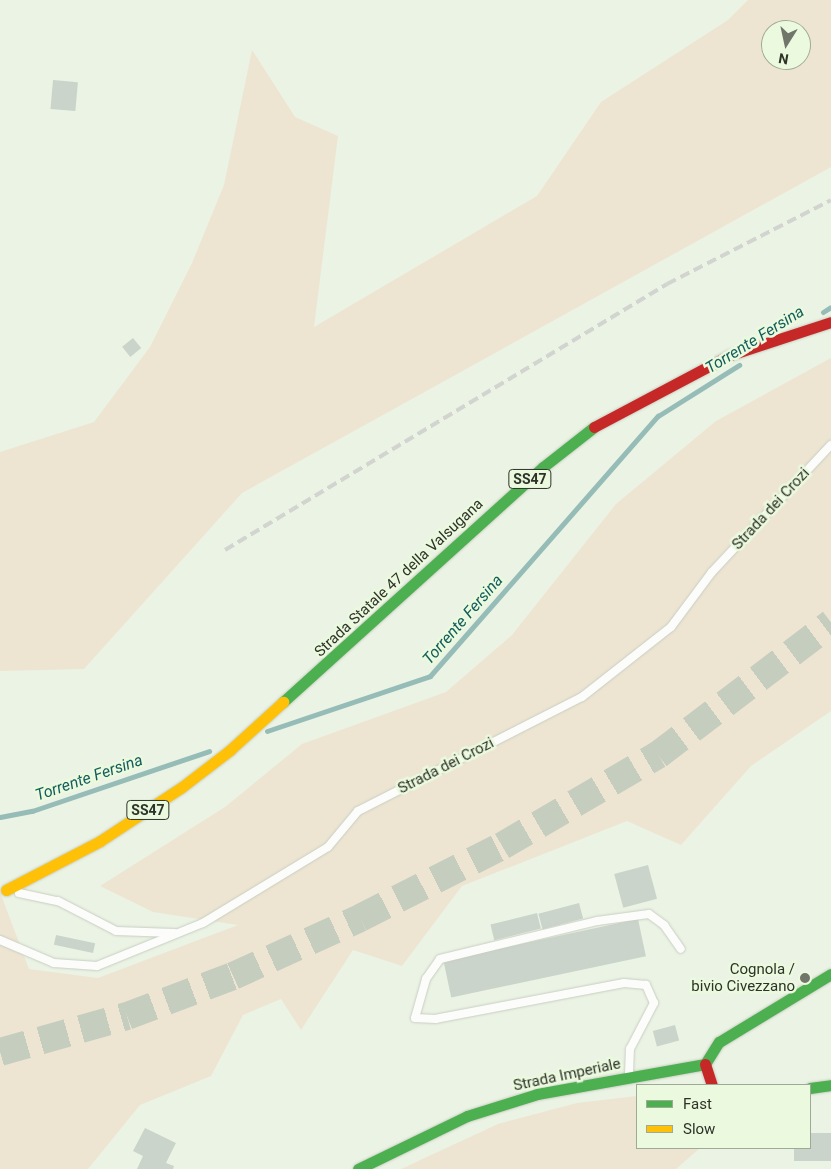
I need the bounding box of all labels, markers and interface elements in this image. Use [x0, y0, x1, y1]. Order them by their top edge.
north arrow [761, 20, 811, 70]
text: N [777, 50, 790, 68]
water label: Torrente Fersina [702, 302, 808, 378]
street label: Strada dei Crozi [729, 464, 813, 554]
road number: SS47 [508, 468, 552, 490]
street label: Strada Statale 47 della Valsugana [311, 495, 487, 661]
water label: Torrente Fersina [419, 571, 507, 669]
street label: Strada dei Crozi [395, 734, 497, 798]
water label: Torrente Fersina [33, 751, 145, 805]
road number: SS47 [126, 798, 170, 822]
place label: Cognola / bivio Civezzano [691, 960, 795, 995]
marker: Cognola / bivio Civezzano [799, 972, 811, 984]
street label: Strada Imperiale [512, 1055, 622, 1095]
legend [636, 1084, 811, 1149]
text: Fast [683, 1095, 712, 1113]
text: Slow [683, 1120, 715, 1138]

